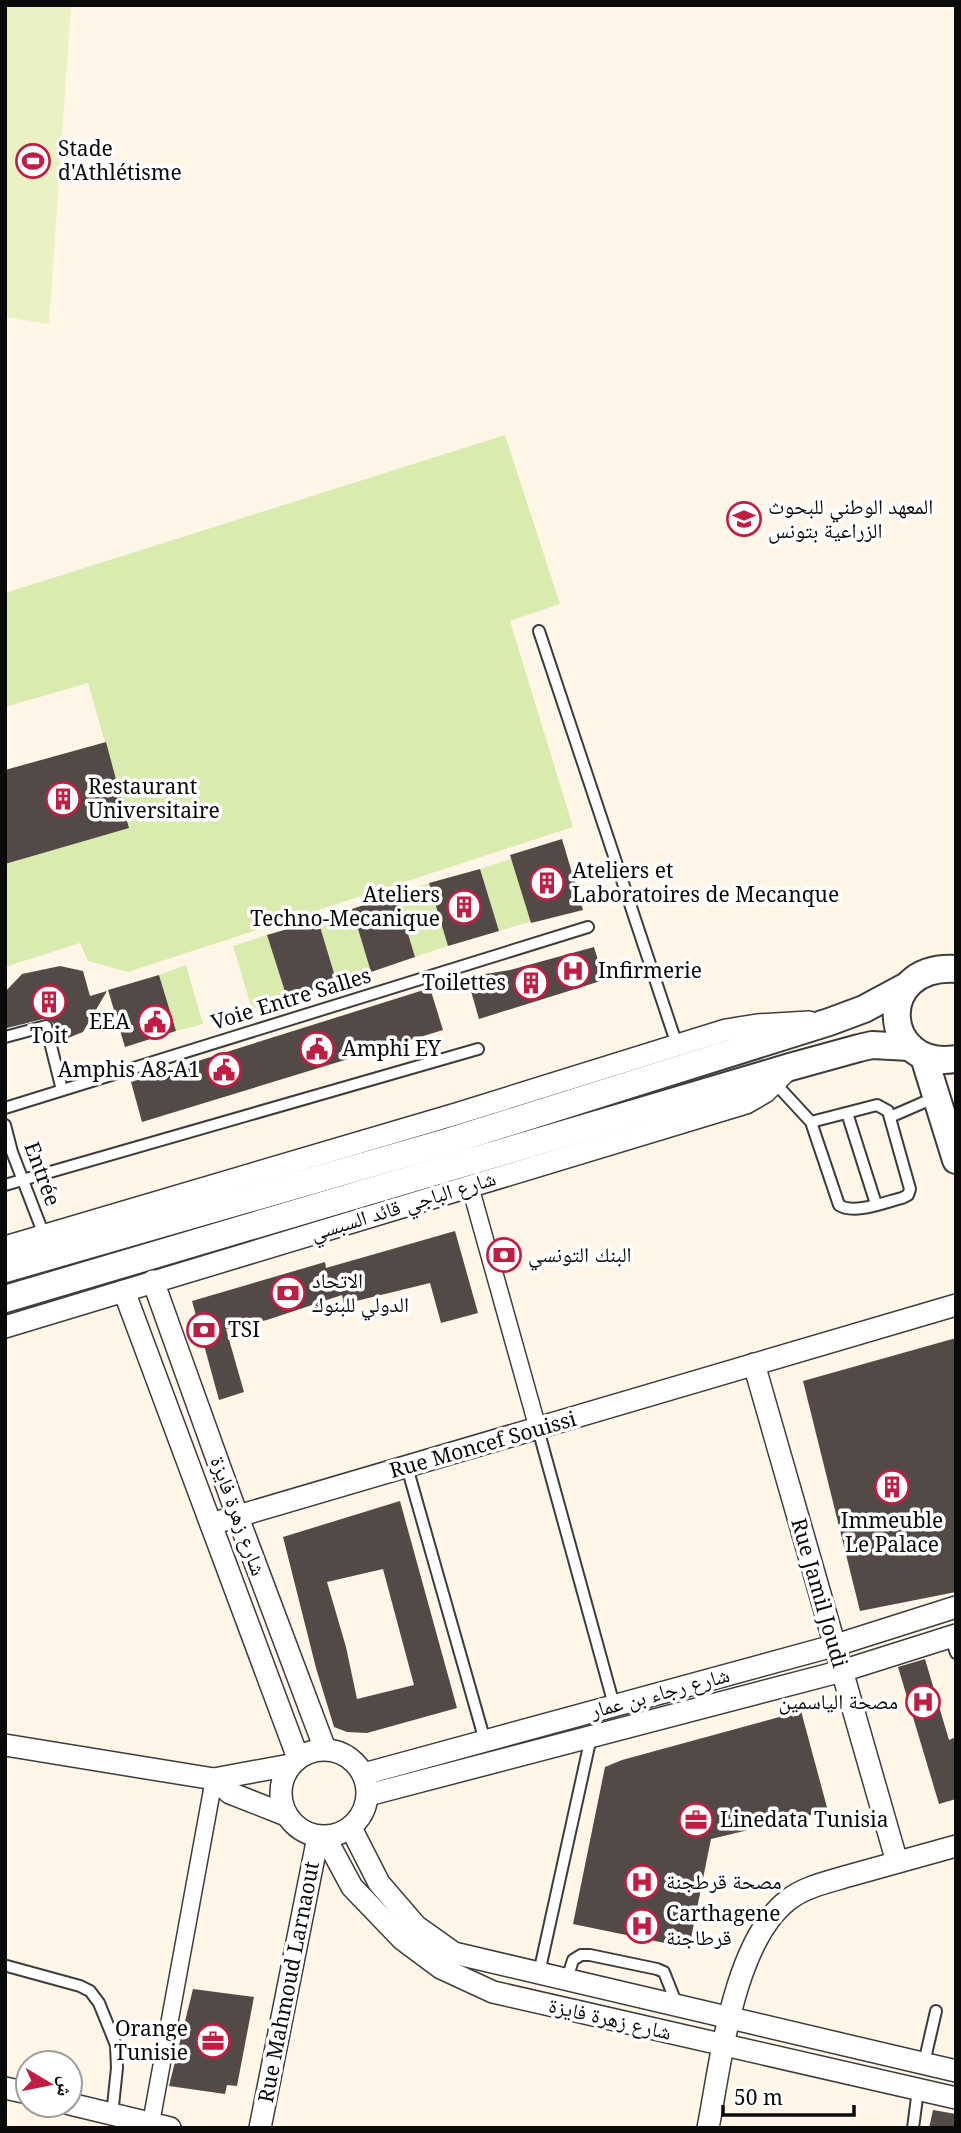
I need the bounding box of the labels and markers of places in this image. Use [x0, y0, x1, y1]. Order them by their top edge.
place label: Stade d'Athlétisme [58, 134, 182, 186]
sports icon: Stade d'Athlétisme [14, 142, 52, 180]
place label: المعهد الوطني للبحوث الزراعية بتونس [768, 492, 933, 544]
school or university icon: المعهد الوطني للبحوث الزراعية بتونس [725, 500, 763, 538]
place label: Restaurant Universitaire [88, 772, 220, 824]
building icon: Restaurant Universitaire [44, 780, 82, 818]
place label: Ateliers et Laboratoires de Mecanque [572, 856, 839, 908]
building icon: Ateliers et Laboratoires de Mecanque [528, 864, 566, 902]
place label: Ateliers Techno-Mecanique [250, 880, 440, 932]
building icon: Ateliers Techno-Mecanique [445, 888, 483, 926]
hospital icon: Infirmerie [554, 952, 592, 990]
place label: Infirmerie [598, 956, 702, 984]
building icon: Toilettes [512, 964, 550, 1002]
place label: Toilettes [422, 968, 506, 996]
building icon: Toit [30, 983, 68, 1021]
public building icon: EEA [136, 1003, 174, 1041]
place label: EEA [89, 1007, 130, 1035]
place label: Toit [30, 1021, 68, 1049]
public building icon: Amphi EY [298, 1030, 336, 1068]
place label: Amphi EY [342, 1034, 442, 1062]
public building icon: Amphis A8-A1 [205, 1051, 243, 1089]
place label: Amphis A8-A1 [58, 1055, 200, 1083]
bank icon: البنك التونسي [485, 1236, 523, 1274]
place label: البنك التونسي [528, 1240, 632, 1271]
place label: الاتحاد الدولي للبنوك [312, 1266, 409, 1321]
bank icon: الاتحاد الدولي للبنوك [269, 1274, 307, 1312]
bank icon: TSI [185, 1311, 223, 1349]
place label: TSI [228, 1315, 260, 1343]
building icon: Immeuble Le Palace [873, 1468, 911, 1506]
place label: Immeuble Le Palace [841, 1506, 943, 1558]
hospital icon: مصحة الياسمين [904, 1683, 942, 1721]
place label: مصحة الياسمين [778, 1687, 898, 1715]
office icon: Linedata Tunisia [677, 1801, 715, 1839]
place label: Linedata Tunisia [720, 1805, 888, 1833]
hospital icon: مصحة قرطجنة [623, 1863, 661, 1901]
place label: مصحة قرطجنة [666, 1867, 782, 1895]
place label: Carthagene قرطاجنة [666, 1899, 780, 1951]
hospital icon: Carthagene قرطاجنة [623, 1907, 661, 1945]
place label: Orange Tunisie [114, 2014, 188, 2066]
office icon: Orange Tunisie [194, 2022, 232, 2060]

